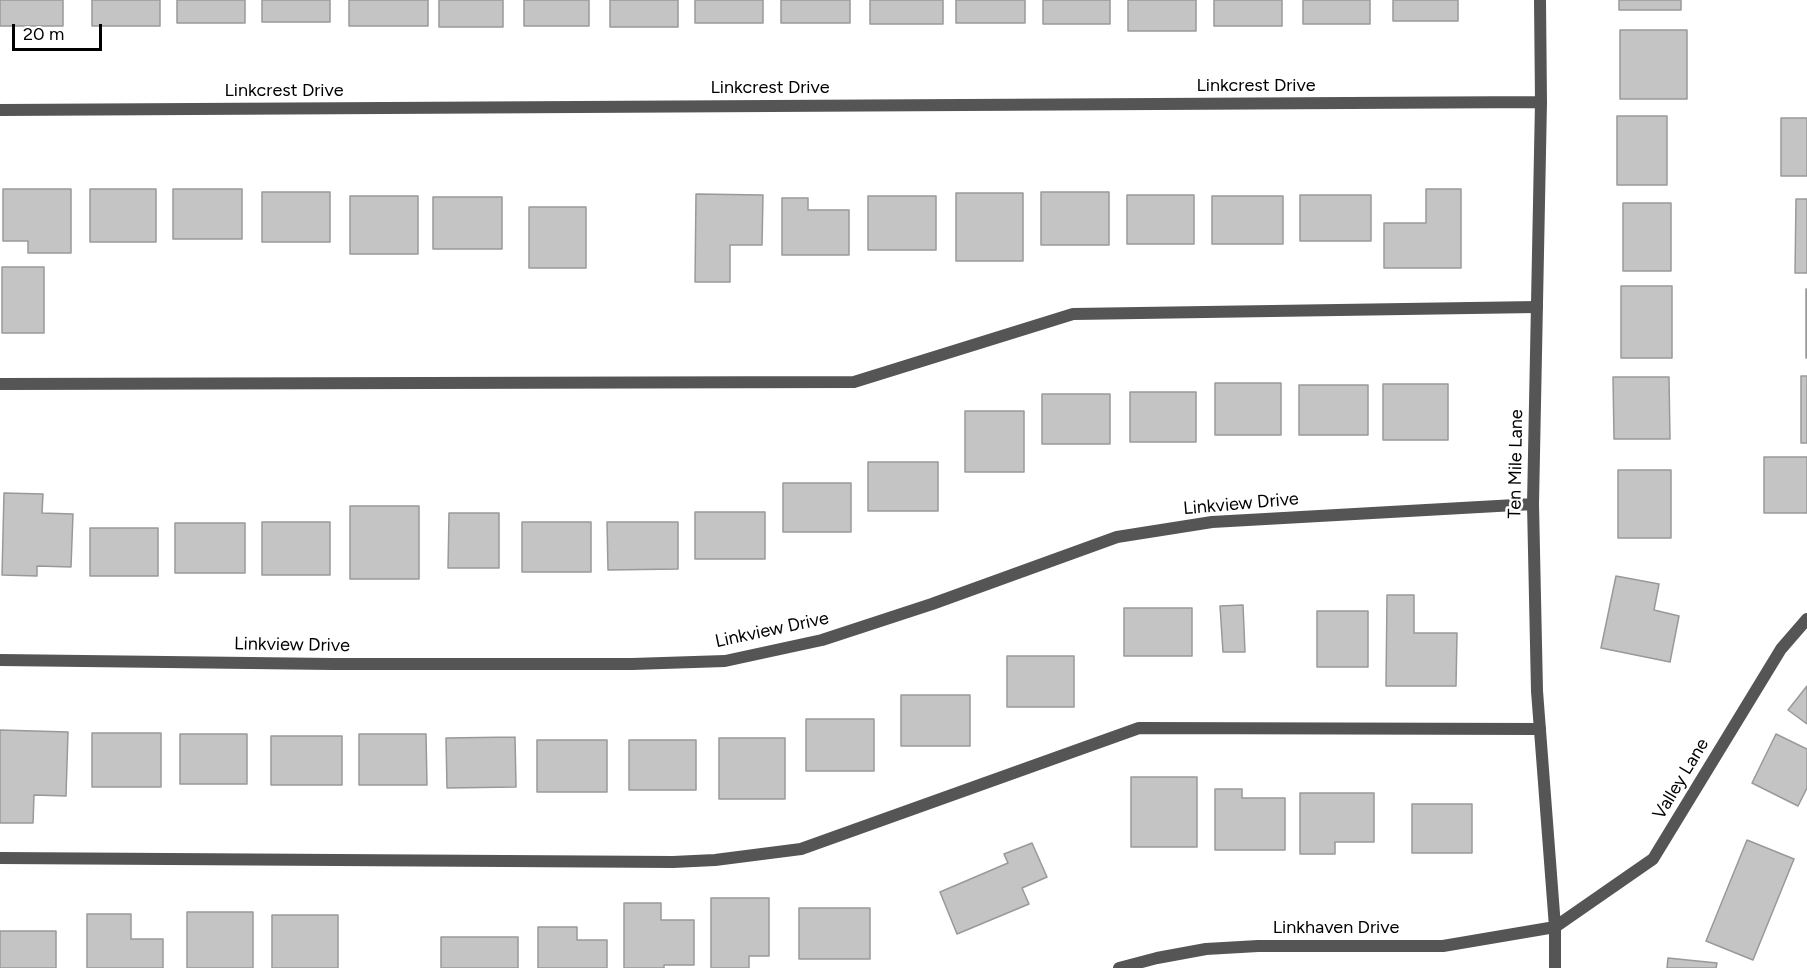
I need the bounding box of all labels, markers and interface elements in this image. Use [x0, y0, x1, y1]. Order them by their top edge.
scale bar [15, 12, 105, 50]
text: 20 m [23, 23, 64, 45]
street label: Linkcrest Drive [1196, 75, 1316, 97]
street label: Linkcrest Drive [710, 77, 830, 99]
street label: Linkcrest Drive [224, 80, 344, 102]
street label: Ten Mile Lane [1504, 409, 1528, 519]
street label: Linkview Drive [1182, 488, 1300, 520]
street label: Linkview Drive [713, 607, 831, 653]
street label: Linkview Drive [234, 633, 350, 657]
street label: Valley Lane [1648, 735, 1714, 823]
street label: Linkhaven Drive [1273, 917, 1399, 939]

